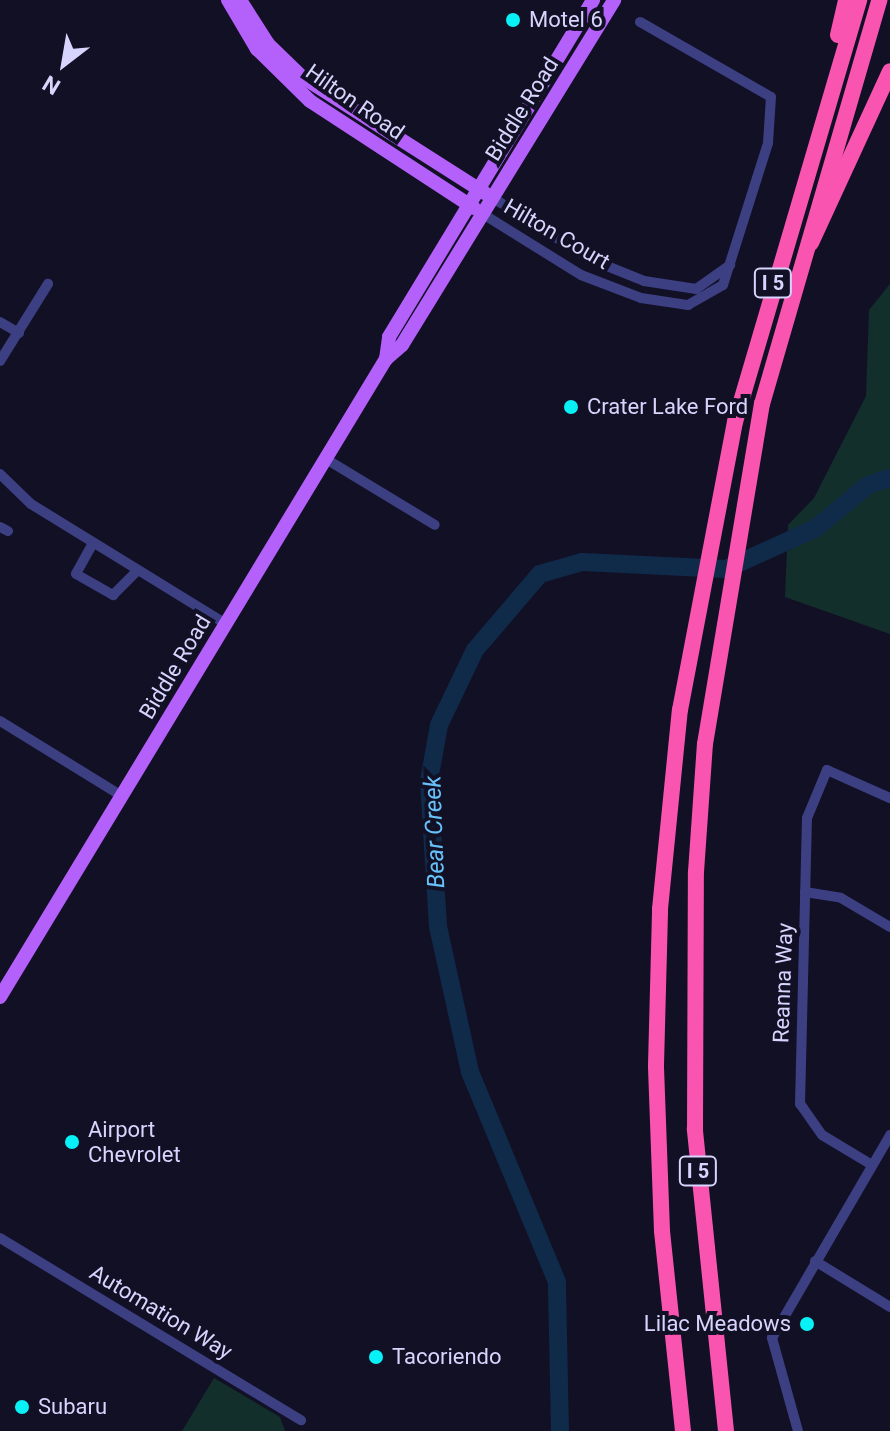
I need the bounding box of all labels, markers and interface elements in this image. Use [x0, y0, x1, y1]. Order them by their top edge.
place label: Motel 6 [529, 7, 603, 33]
marker: Motel 6 [504, 11, 522, 29]
north arrow [24, 24, 104, 104]
street label: Biddle Road [480, 52, 564, 166]
street label: Hilton Road [301, 58, 409, 146]
text: N [38, 70, 64, 100]
street label: Hilton Court [499, 193, 615, 275]
road number: I 5 [753, 267, 793, 299]
place label: Crater Lake Ford [587, 394, 748, 420]
marker: Crater Lake Ford [562, 398, 580, 416]
street label: Biddle Road [134, 610, 216, 724]
water label: Bear Creek [419, 775, 451, 889]
street label: Reanna Way [768, 922, 798, 1044]
place label: Airport Chevrolet [88, 1116, 181, 1168]
marker: Airport Chevrolet [63, 1133, 81, 1151]
road number: I 5 [678, 1155, 718, 1187]
street label: Automation Way [85, 1259, 237, 1365]
place label: Lilac Meadows [644, 1311, 791, 1337]
marker: Lilac Meadows [798, 1315, 816, 1333]
place label: Tacoriendo [392, 1344, 502, 1370]
marker: Tacoriendo [367, 1348, 385, 1366]
place label: Subaru [38, 1394, 107, 1420]
marker: Subaru [13, 1398, 31, 1416]

